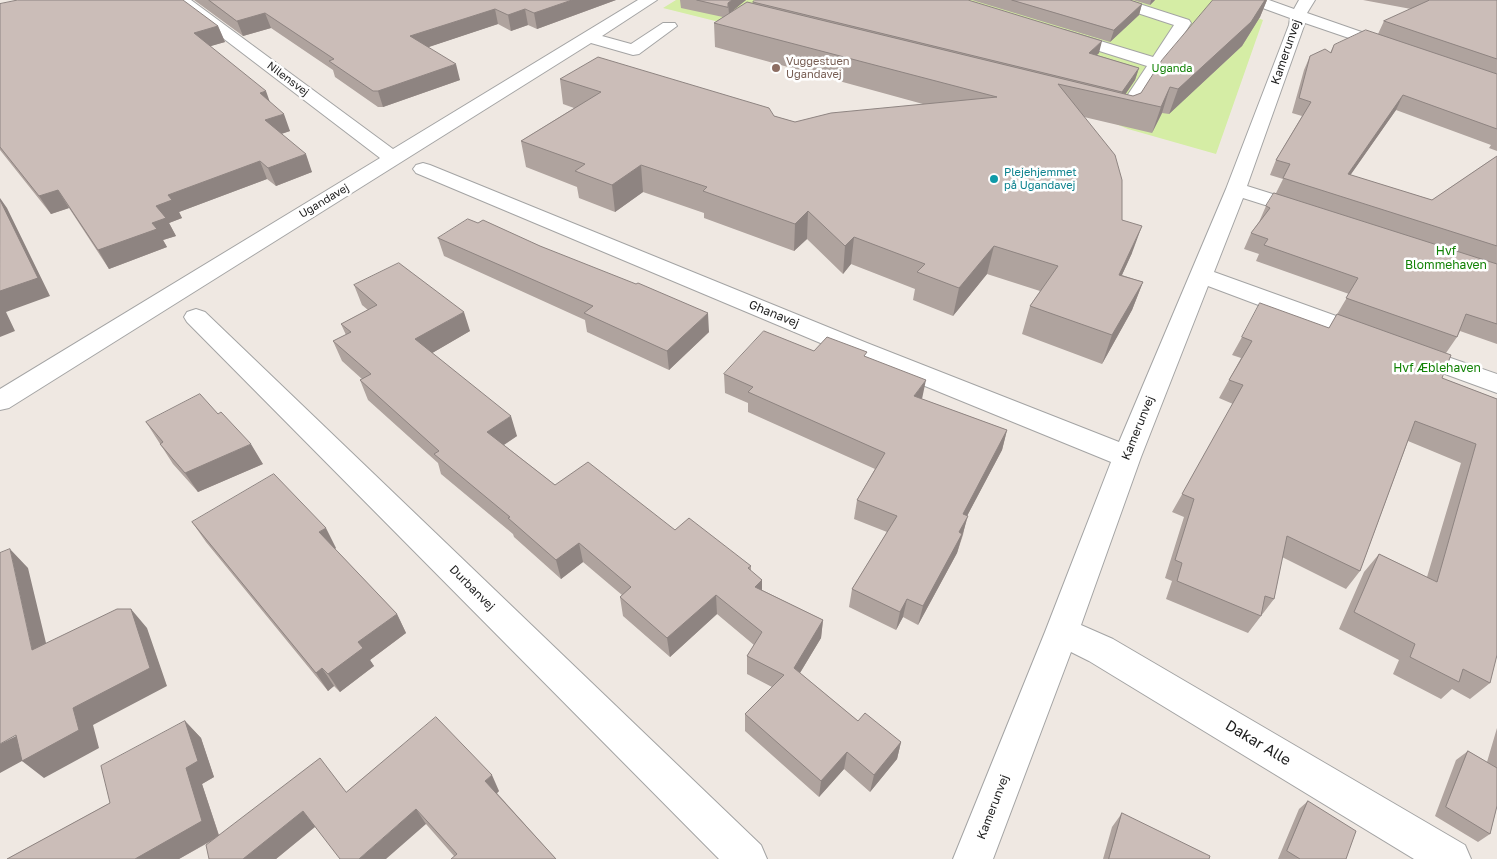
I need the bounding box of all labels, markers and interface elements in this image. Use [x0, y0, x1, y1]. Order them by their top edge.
street label: Kamerunvej [1268, 17, 1304, 87]
place label: Vuggestuen Ugandavej [786, 55, 850, 81]
street label: Nilensvej [264, 59, 312, 99]
marker: Vuggestuen Ugandavej [770, 62, 782, 74]
park label: Uganda [1152, 62, 1192, 76]
place label: Plejehjemmet på Ugandavej [1004, 166, 1077, 192]
marker: Plejehjemmet på Ugandavej [988, 173, 1000, 185]
street label: Ugandavej [297, 181, 351, 221]
park label: Hvf Blommehaven [1405, 244, 1487, 272]
street label: Ghanavej [747, 297, 801, 331]
park label: Hvf Æblehaven [1393, 361, 1481, 375]
street label: Kamerunvej [1119, 394, 1157, 462]
street label: Durbanvej [446, 562, 498, 614]
street label: Dakar Alle [1222, 716, 1294, 770]
street label: Kamerunvej [974, 773, 1012, 841]

